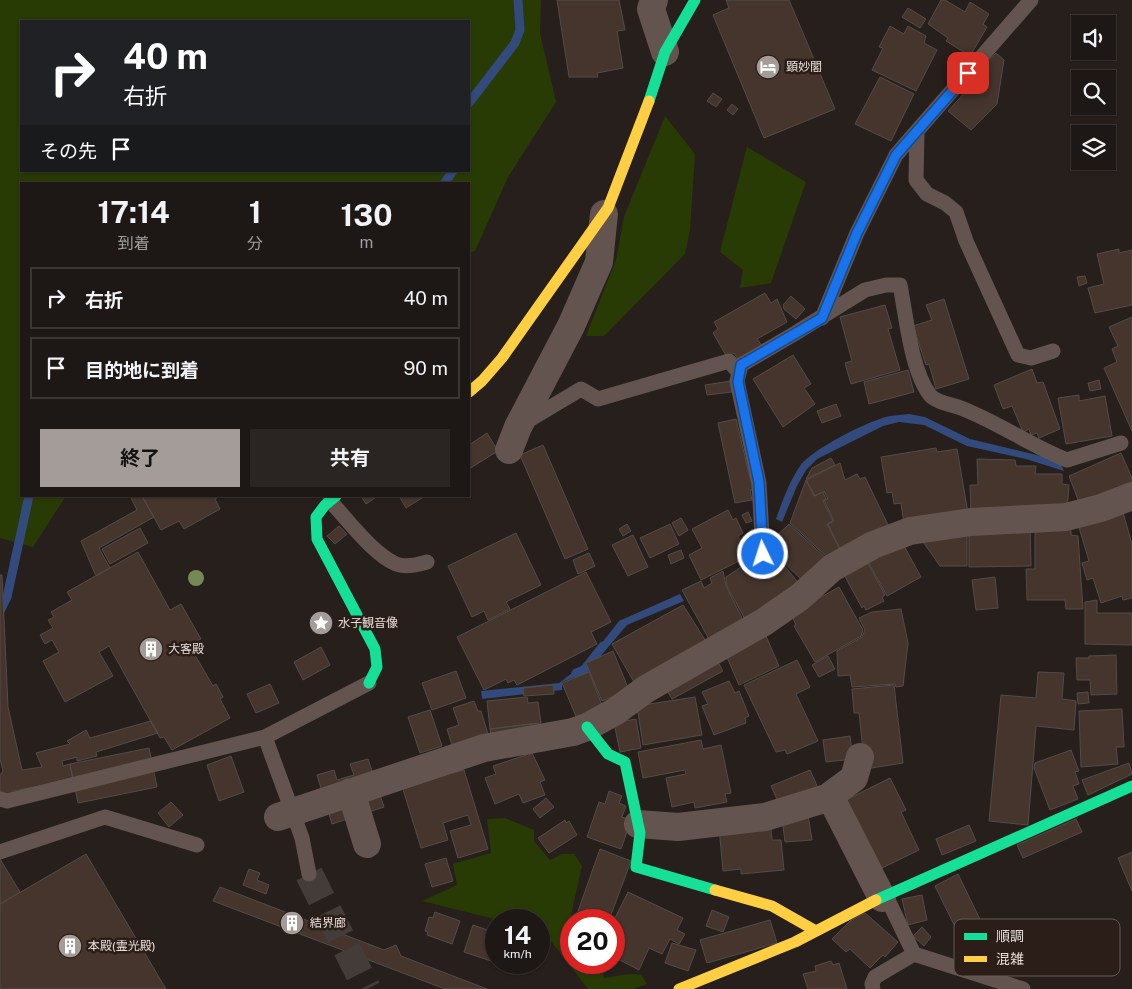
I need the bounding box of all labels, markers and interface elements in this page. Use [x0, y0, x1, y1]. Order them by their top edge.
map controls [1071, 15, 1116, 170]
button: sound [1071, 15, 1116, 60]
text: 40 m [123, 36, 208, 77]
icon: right [40, 40, 105, 105]
pin [947, 52, 989, 94]
hotel icon: 顕妙閣 [755, 54, 781, 80]
icon: arrive [954, 59, 982, 87]
place label: 顕妙閣 [786, 60, 822, 74]
button: search [1071, 70, 1116, 115]
text: 右折 [123, 83, 167, 109]
button: layers [1071, 125, 1116, 170]
icon: arrive [107, 135, 135, 163]
text: その先 [40, 140, 97, 162]
text: 17:14 [97, 194, 170, 230]
text: 1 [249, 194, 262, 230]
text: 130 [341, 197, 393, 233]
text: m [360, 233, 373, 252]
text: 到着 [118, 234, 150, 253]
text: 分 [247, 234, 263, 253]
icon: right [42, 284, 70, 312]
text: 40 m [403, 287, 448, 309]
text: 右折 [85, 289, 123, 311]
icon: arrive [42, 354, 70, 382]
text: 90 m [404, 357, 448, 379]
text: 目的地に到着 [85, 359, 199, 381]
button: 終了 [40, 429, 240, 487]
button: 共有 [250, 429, 450, 487]
position arrow [736, 527, 788, 579]
place icon: 水子観音像 [308, 610, 334, 636]
place label: 水子観音像 [338, 616, 398, 630]
building icon: 大客殿 [138, 636, 164, 662]
place label: 大客殿 [168, 642, 204, 656]
speed limit sign: 20 [560, 909, 625, 974]
building icon: 結界廊 [279, 910, 305, 936]
place label: 結界廊 [310, 916, 346, 930]
legend [954, 919, 1120, 976]
text: 14 [504, 920, 531, 950]
text: 順調 [996, 928, 1024, 944]
building icon: 本殿(霊光殿) [57, 933, 83, 959]
place label: 本殿(霊光殿) [88, 939, 155, 953]
text: km/h [503, 947, 532, 961]
text: 混雑 [996, 951, 1024, 967]

